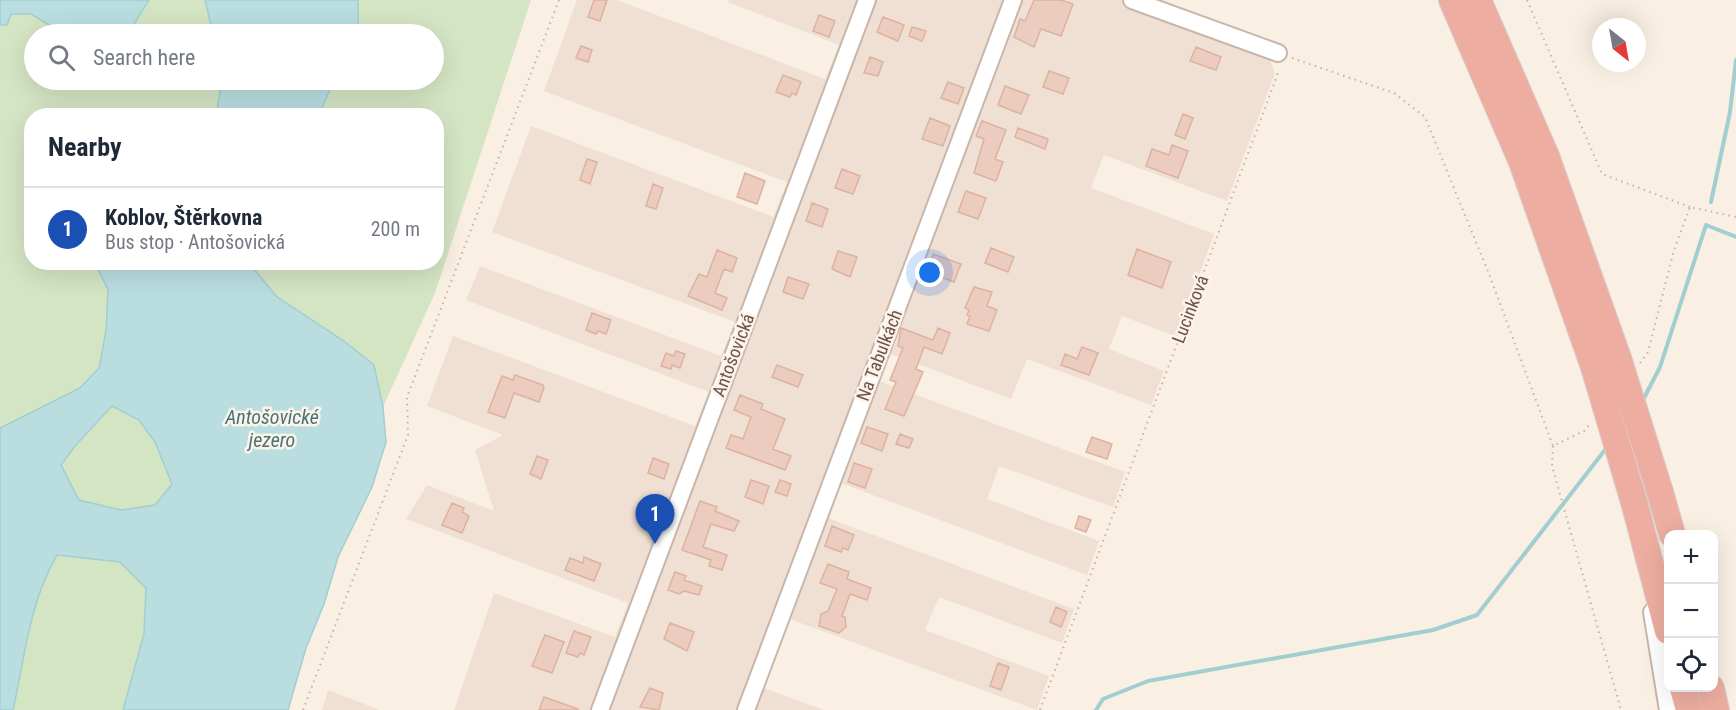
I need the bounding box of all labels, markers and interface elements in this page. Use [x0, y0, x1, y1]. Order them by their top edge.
north arrow [1592, 18, 1646, 72]
search box [24, 24, 444, 90]
icon: search [45, 41, 78, 74]
text: Search here [93, 45, 195, 70]
text: Nearby [48, 132, 122, 162]
text: Koblov, Štěrkovna [105, 205, 262, 230]
text: 1 [62, 217, 73, 241]
text: 200 m [371, 217, 420, 241]
text: Bus stop · Antošovická [105, 230, 285, 254]
your location [915, 258, 944, 287]
street label: Lucinková [1167, 272, 1213, 346]
street label: Na Tabulkách [852, 306, 906, 404]
street label: Antošovická [708, 310, 758, 400]
water label: Antošovické jezero [224, 405, 320, 452]
pin: 1 [636, 494, 674, 544]
map controls [1664, 530, 1718, 692]
button: + [1664, 530, 1718, 584]
button: − [1664, 584, 1718, 638]
button: locate [1664, 638, 1718, 692]

